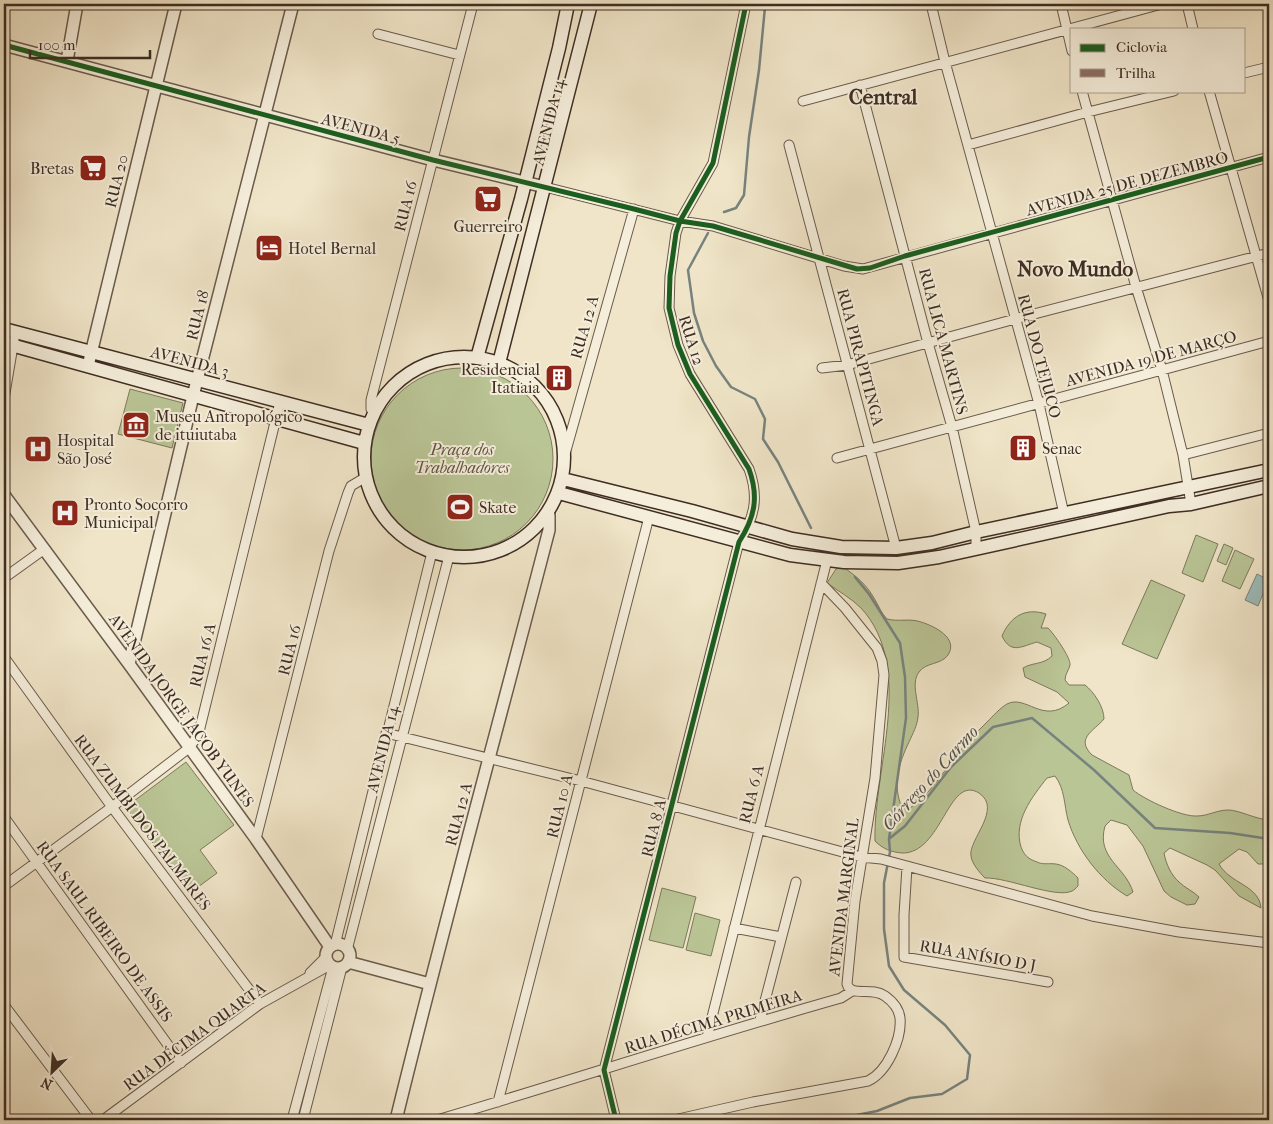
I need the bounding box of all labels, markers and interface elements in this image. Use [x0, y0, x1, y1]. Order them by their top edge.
scale bar [30, 28, 150, 60]
legend [1070, 28, 1246, 92]
text: 100 m [38, 36, 76, 54]
text: Ciclovia [1116, 38, 1168, 56]
text: Trilha [1116, 64, 1156, 82]
street label: AVENIDA 14 [528, 76, 569, 168]
district label: Central [849, 85, 917, 109]
street label: AVENIDA 5 [319, 109, 402, 148]
street label: AVENIDA 25 DE DEZEMBRO [1023, 147, 1230, 220]
street label: RUA 20 [101, 152, 132, 210]
supermarket icon: Bretas [78, 153, 108, 183]
place label: Bretas [30, 159, 74, 178]
street label: RUA 16 [390, 178, 421, 233]
supermarket icon: Guerreiro [473, 184, 503, 214]
place label: Guerreiro [453, 217, 523, 236]
hotel icon: Hotel Bernal [254, 233, 284, 263]
place label: Hotel Bernal [288, 239, 377, 258]
district label: Novo Mundo [1017, 257, 1133, 281]
street label: RUA LICA MARTINS [915, 266, 972, 417]
street label: RUA PIRAPITINGA [833, 286, 888, 429]
street label: RUA 18 [182, 288, 213, 342]
street label: RUA DO TEJUCO [1014, 292, 1065, 420]
street label: RUA 12 A [566, 293, 603, 361]
street label: RUA 12 [675, 313, 708, 367]
street label: AVENIDA 19 DE MARÇO [1063, 327, 1239, 392]
street label: AVENIDA 3 [148, 342, 231, 381]
place label: Residencial Itatiaia [461, 360, 541, 397]
building icon: Residencial Itatiaia [544, 363, 574, 393]
place label: Museu Antropológico de ituiutaba [155, 407, 302, 444]
museum icon: Museu Antropológico de ituiutaba [121, 410, 151, 440]
place label: Hospital São José [57, 431, 115, 468]
building icon: Senac [1008, 433, 1038, 463]
hospital icon: Hospital São José [23, 434, 53, 464]
place label: Senac [1042, 439, 1082, 458]
park label: Praça dos Trabalhadores [415, 440, 510, 477]
sports icon: Skate [445, 492, 475, 522]
place label: Pronto Socorro Municipal [84, 495, 188, 532]
hospital icon: Pronto Socorro Municipal [50, 498, 80, 528]
place label: Skate [479, 498, 517, 517]
street label: AVENIDA JORGE JACOB YUNES [104, 609, 258, 811]
street label: RUA 16 A [185, 620, 220, 689]
street label: RUA 16 [274, 622, 305, 677]
street label: AVENIDA 14 [362, 703, 403, 795]
water label: Córrego do Carmo [878, 722, 983, 835]
street label: RUA ZUMBI DOS PALMARES [70, 731, 215, 914]
street label: RUA 6 A [735, 762, 768, 825]
street label: RUA 10 A [542, 771, 577, 840]
street label: RUA 12 A [441, 780, 476, 848]
street label: RUA 8 A [637, 797, 670, 859]
street label: AVENIDA MARGINAL [824, 817, 863, 978]
street label: RUA SAUL RIBEIRO DE ASSIS [33, 837, 177, 1025]
street label: RUA ANÍSIO D J [918, 935, 1038, 975]
street label: RUA DÉCIMA QUARTA [119, 977, 270, 1094]
street label: RUA DÉCIMA PRIMEIRA [622, 984, 805, 1058]
north arrow [28, 1046, 78, 1096]
text: N [38, 1073, 55, 1093]

